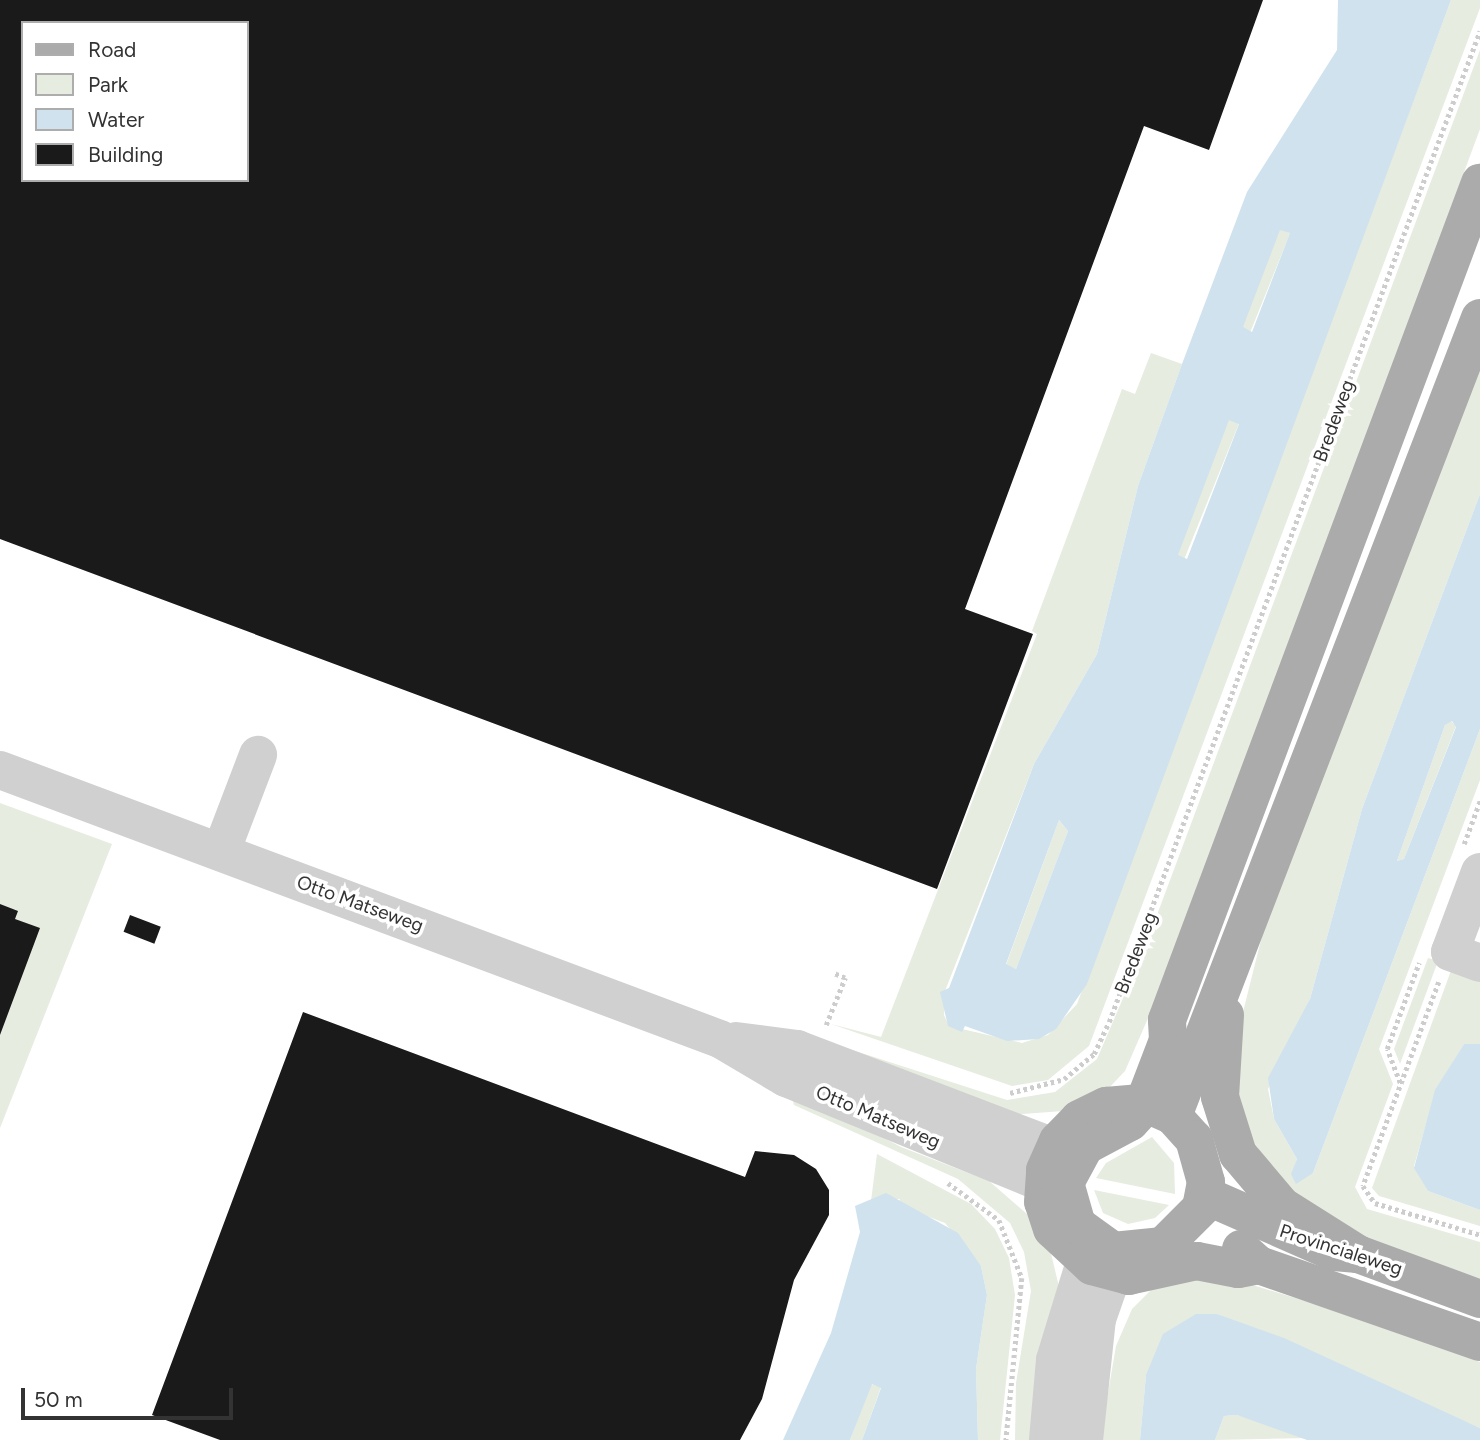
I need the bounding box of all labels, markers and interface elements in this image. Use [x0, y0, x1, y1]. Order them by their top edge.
legend [21, 21, 248, 182]
text: Road [88, 37, 136, 62]
text: Park [88, 72, 128, 97]
text: Water [88, 107, 144, 132]
text: Building [88, 142, 163, 167]
street label: Bredeweg [1309, 377, 1359, 465]
street label: Otto Matseweg [294, 871, 426, 937]
street label: Bredeweg [1110, 909, 1162, 997]
street label: Otto Matseweg [812, 1081, 944, 1153]
street label: Provincialeweg [1277, 1219, 1405, 1281]
scale bar [24, 1374, 236, 1418]
text: 50 m [34, 1387, 83, 1412]

